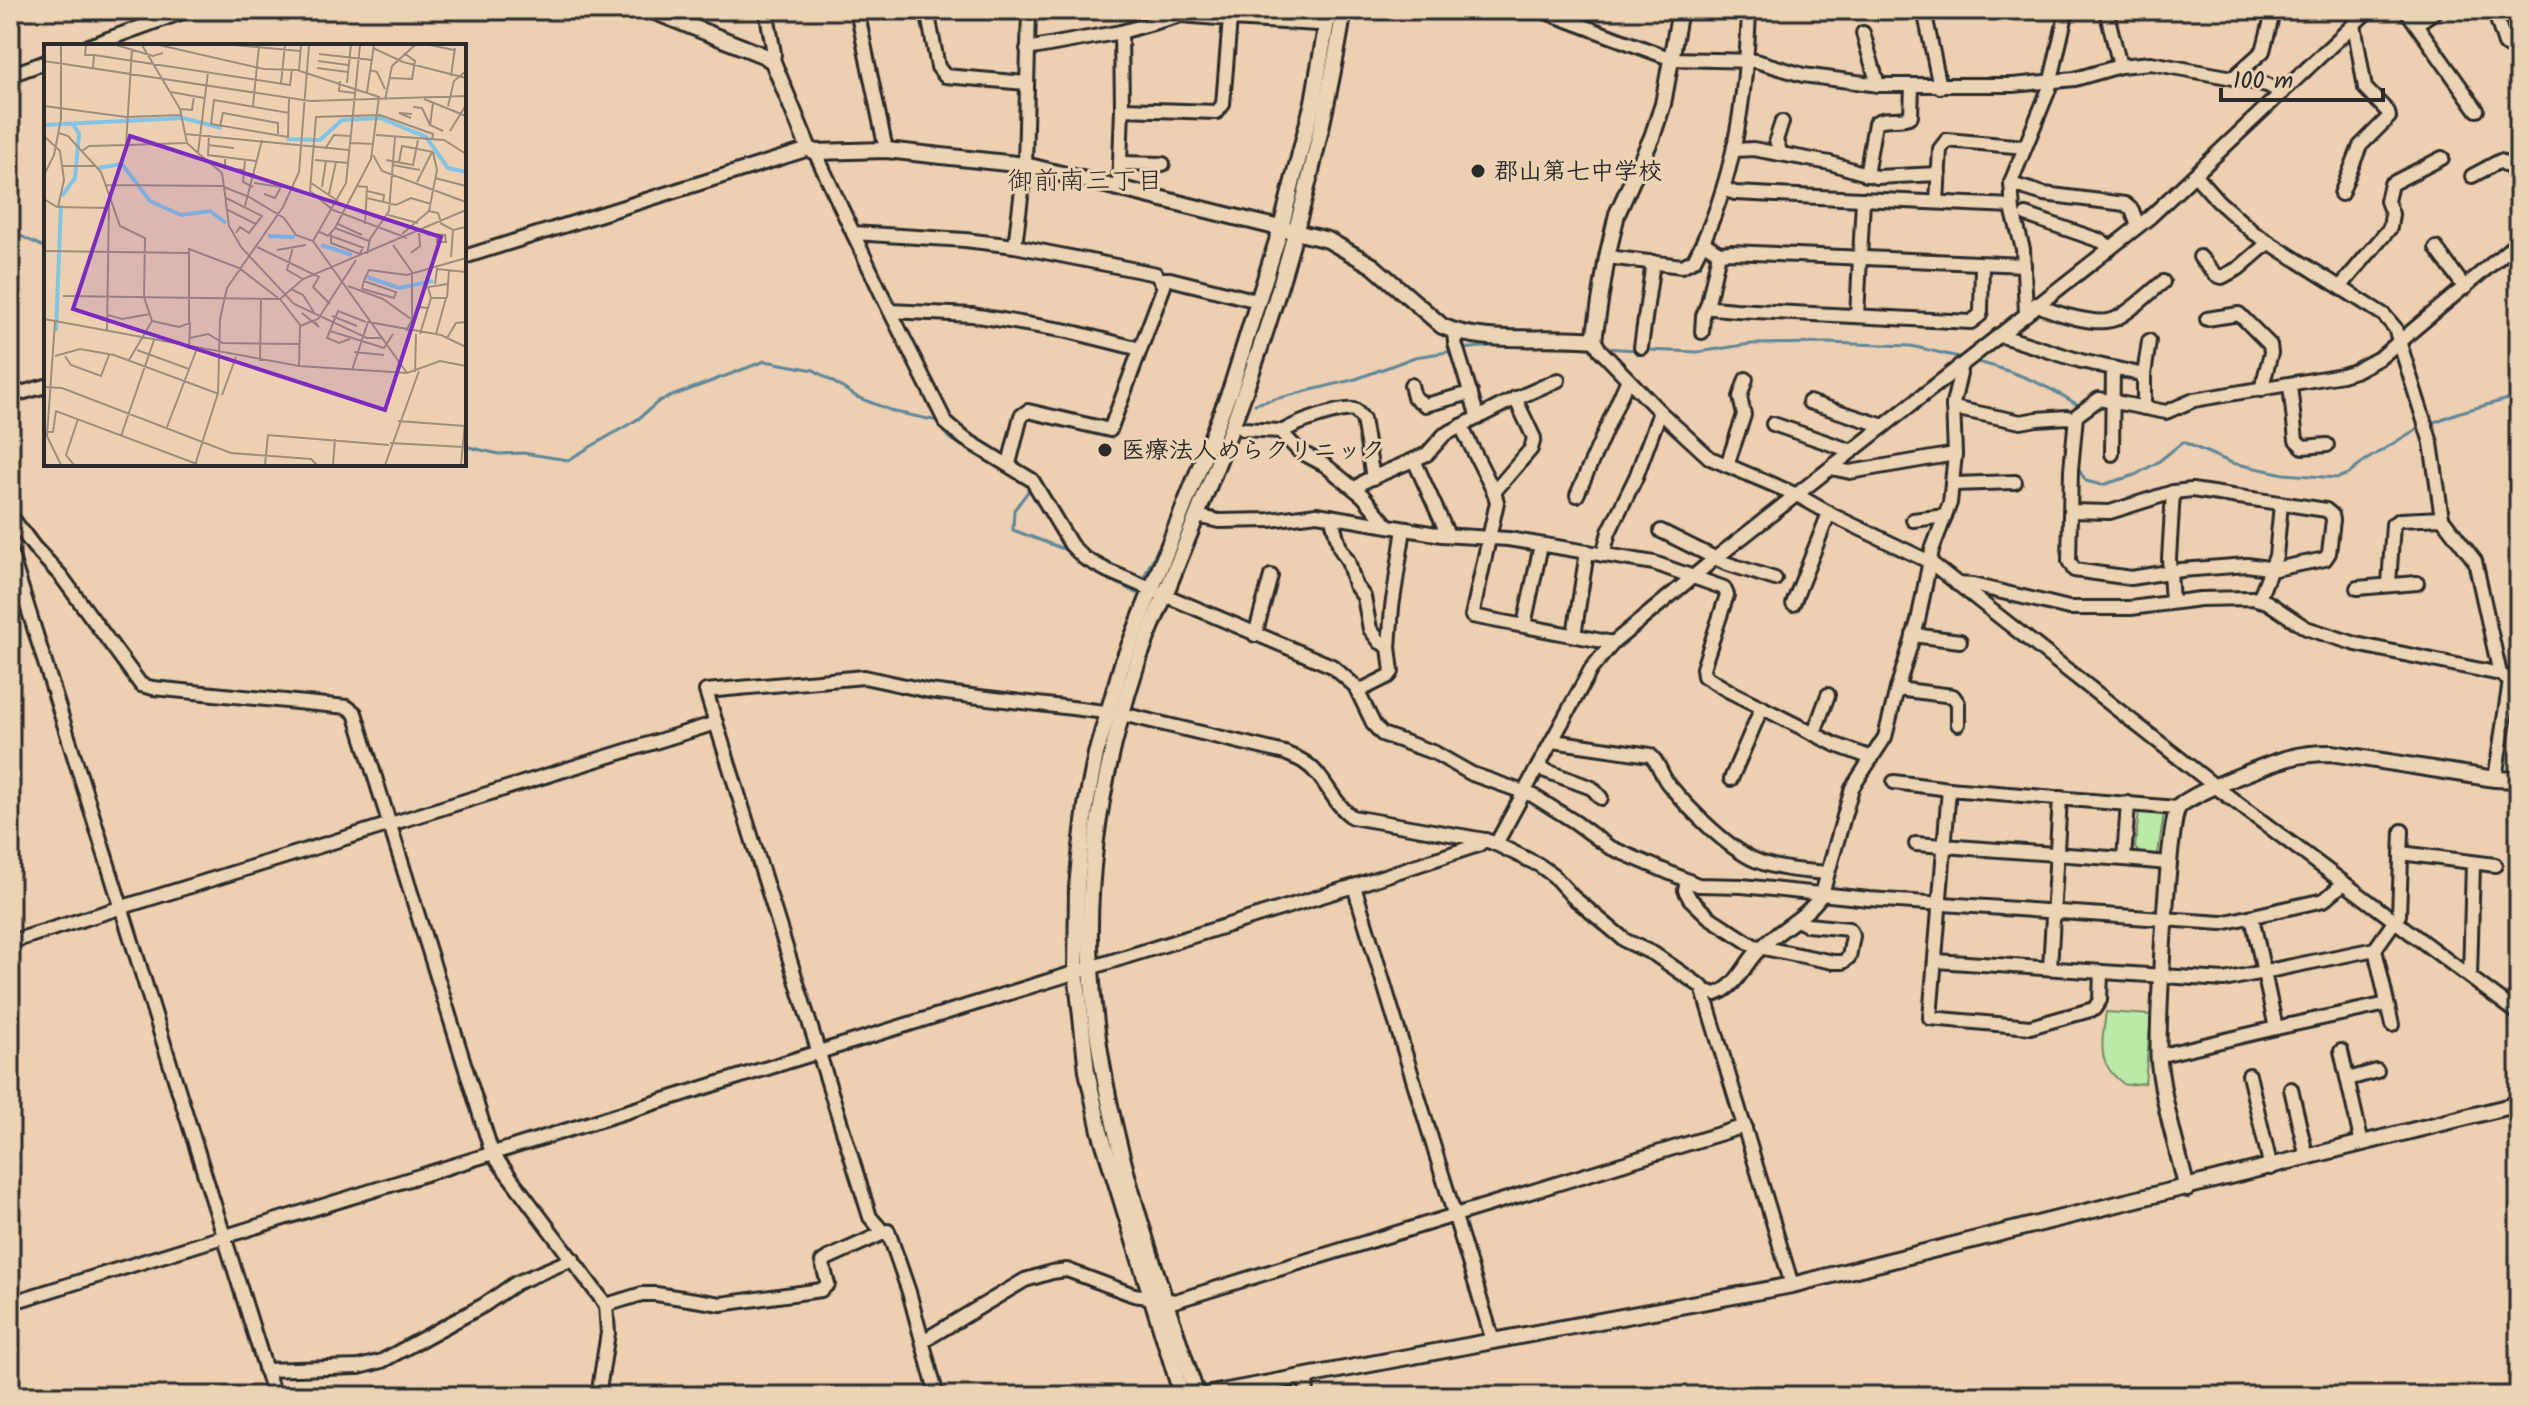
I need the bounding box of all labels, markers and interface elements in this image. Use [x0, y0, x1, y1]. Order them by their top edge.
inset map [44, 44, 466, 466]
scale bar [2221, 52, 2383, 102]
text: 100 m [2233, 62, 2293, 101]
place label: 郡山第七中学校 [1494, 153, 1662, 192]
district label: 御前南三丁目 [1007, 161, 1163, 203]
marker: 郡山第七中学校 [1469, 162, 1487, 180]
place label: 医療法人めらクリニック [1121, 432, 1385, 471]
marker: 医療法人めらクリニック [1096, 441, 1114, 459]

